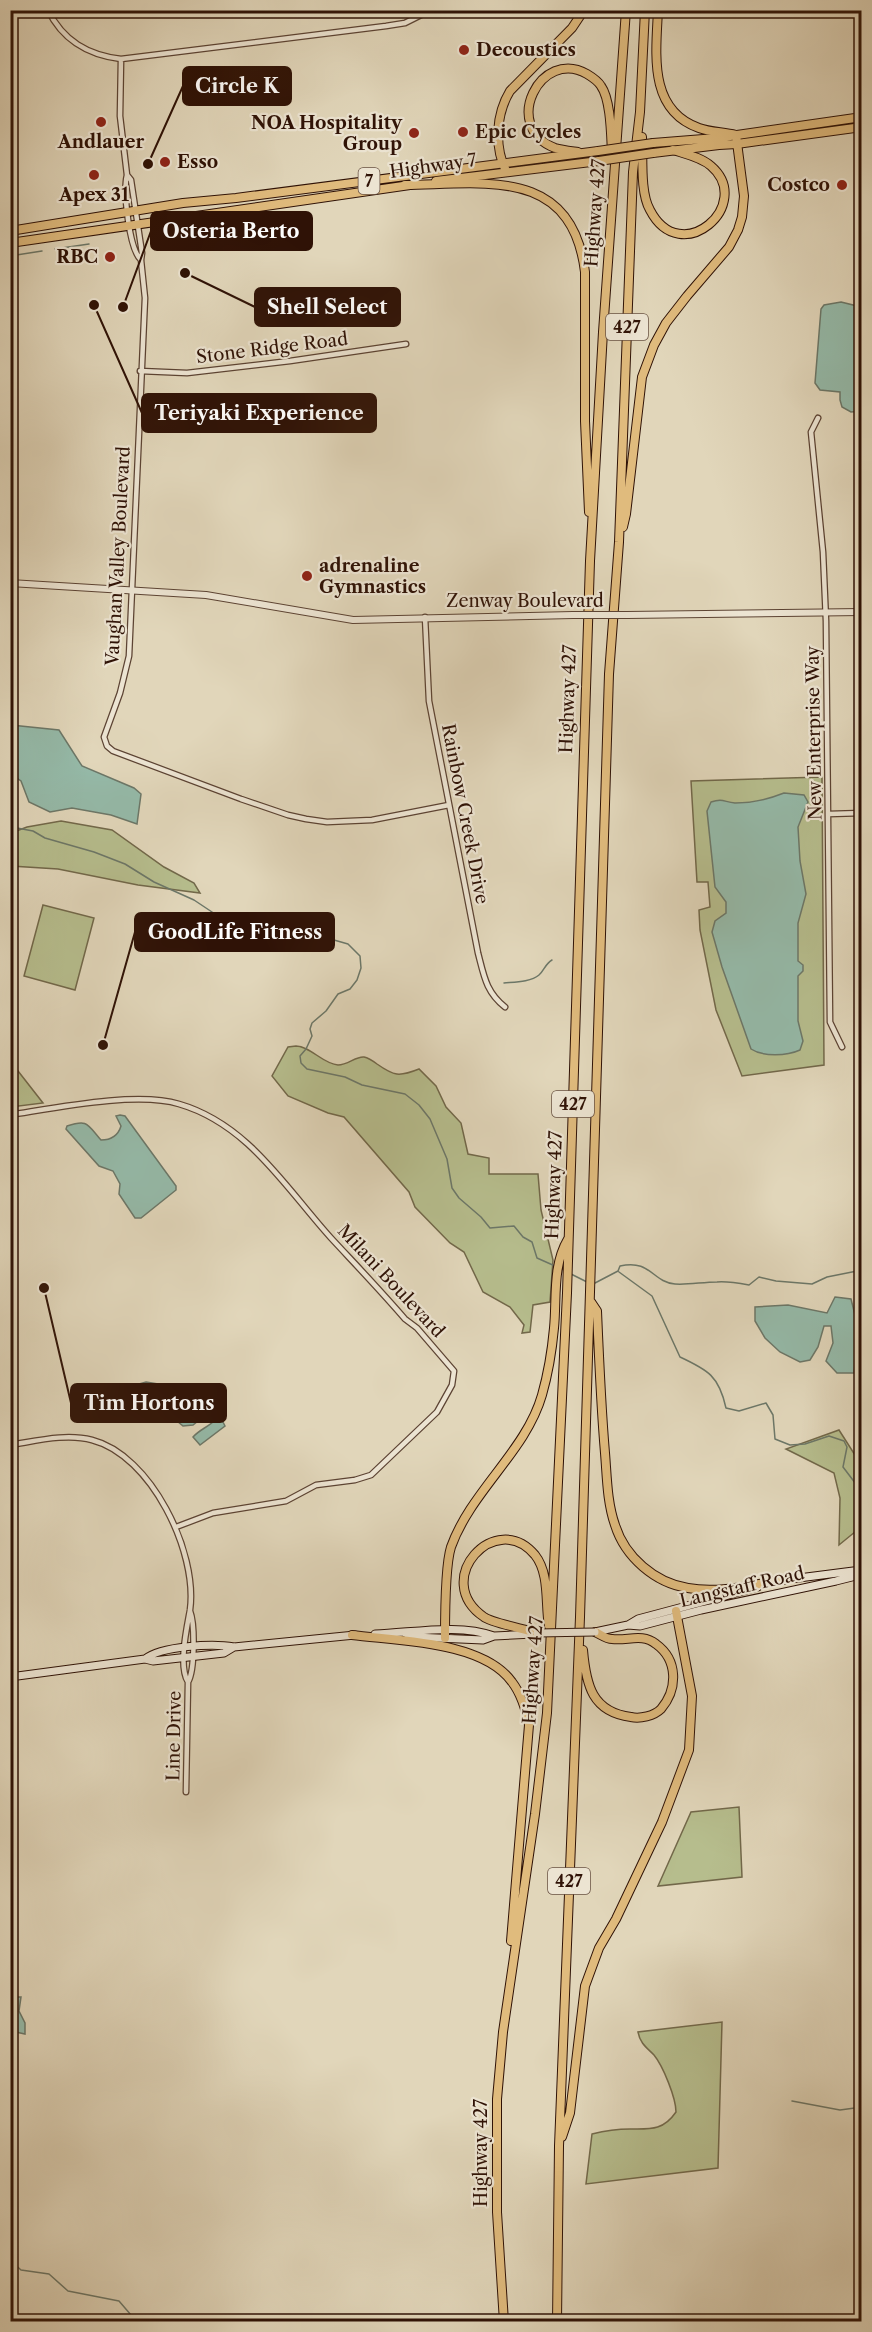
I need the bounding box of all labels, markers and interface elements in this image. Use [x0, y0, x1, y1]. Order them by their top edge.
place label: Decoustics [476, 39, 576, 61]
marker: Decoustics [457, 43, 471, 57]
callout: Circle K [183, 67, 291, 105]
text: Circle K [195, 74, 280, 98]
place label: NOA Hospitality Group [251, 112, 403, 155]
marker: Andlauer [94, 115, 108, 129]
place label: Epic Cycles [475, 121, 581, 143]
marker: Epic Cycles [456, 125, 470, 139]
marker: NOA Hospitality Group [407, 126, 421, 140]
place label: Andlauer [57, 131, 144, 153]
street label: Highway 7 [388, 149, 478, 183]
place label: Esso [177, 151, 218, 173]
marker: Esso [158, 155, 172, 169]
street label: Highway 427 [580, 158, 610, 268]
marker: Apex 31 [87, 168, 101, 182]
road number: 7 [358, 168, 380, 194]
place label: Costco [767, 174, 830, 196]
marker: Costco [835, 178, 849, 192]
place label: Apex 31 [58, 184, 129, 206]
callout: Osteria Berto [151, 212, 312, 250]
text: Osteria Berto [163, 219, 299, 243]
place label: RBC [56, 246, 98, 268]
marker: RBC [103, 250, 117, 264]
callout: Shell Select [255, 288, 400, 326]
text: Shell Select [267, 295, 387, 319]
road number: 427 [606, 314, 648, 340]
street label: Stone Ridge Road [195, 328, 349, 368]
callout: Teriyaki Experience [142, 394, 376, 432]
text: Teriyaki Experience [154, 401, 364, 425]
street label: Vaughan Valley Boulevard [101, 446, 135, 667]
place label: adrenaline Gymnastics [319, 555, 426, 598]
marker: adrenaline Gymnastics [300, 569, 314, 583]
street label: Zenway Boulevard [446, 590, 604, 612]
street label: Highway 427 [555, 644, 581, 754]
street label: New Enterprise Way [801, 645, 827, 820]
street label: Rainbow Creek Drive [437, 722, 493, 906]
callout: GoodLife Fitness [135, 913, 334, 951]
text: GoodLife Fitness [148, 920, 322, 944]
road number: 427 [552, 1091, 594, 1117]
street label: Highway 427 [541, 1130, 567, 1240]
street label: Milani Boulevard [333, 1220, 449, 1342]
callout: Tim Hortons [71, 1384, 226, 1422]
text: Tim Hortons [83, 1391, 215, 1415]
street label: Langstaff Road [677, 1562, 807, 1612]
street label: Highway 427 [518, 1615, 548, 1725]
street label: Line Drive [162, 1691, 186, 1781]
road number: 427 [548, 1868, 590, 1894]
street label: Highway 427 [470, 2099, 492, 2207]

